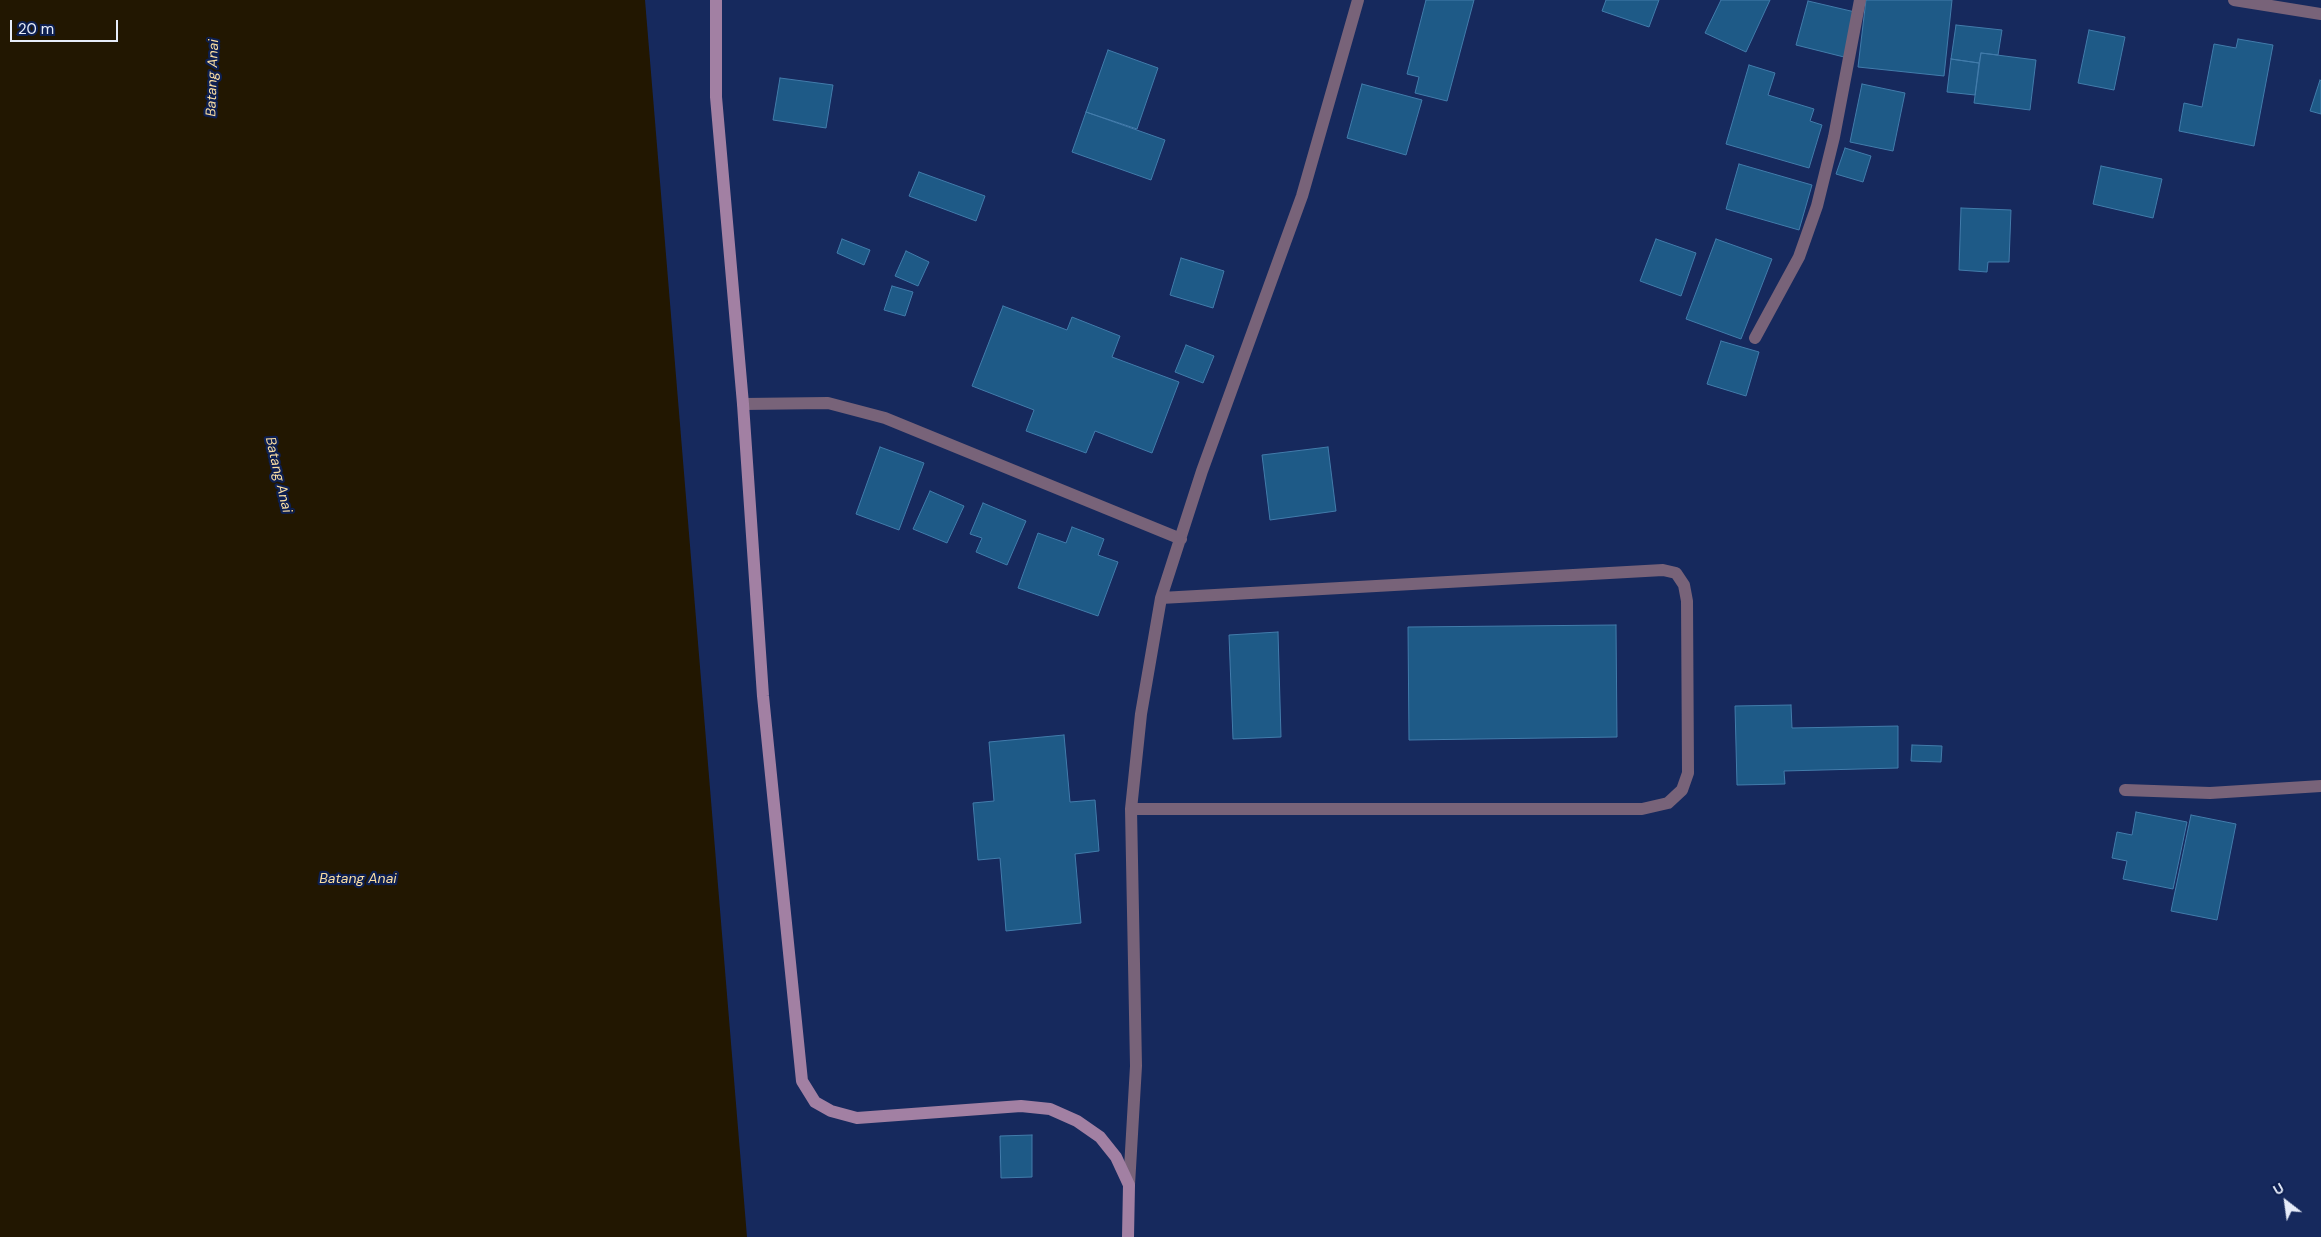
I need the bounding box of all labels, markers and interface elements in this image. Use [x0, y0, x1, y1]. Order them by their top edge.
scale bar [12, 10, 120, 42]
text: 20 m [18, 19, 54, 39]
water label: Batang Anai [203, 39, 223, 117]
water label: Batang Anai [261, 435, 295, 515]
water label: Batang Anai [319, 871, 397, 887]
north arrow [2261, 1177, 2311, 1227]
text: U [2270, 1179, 2287, 1199]

